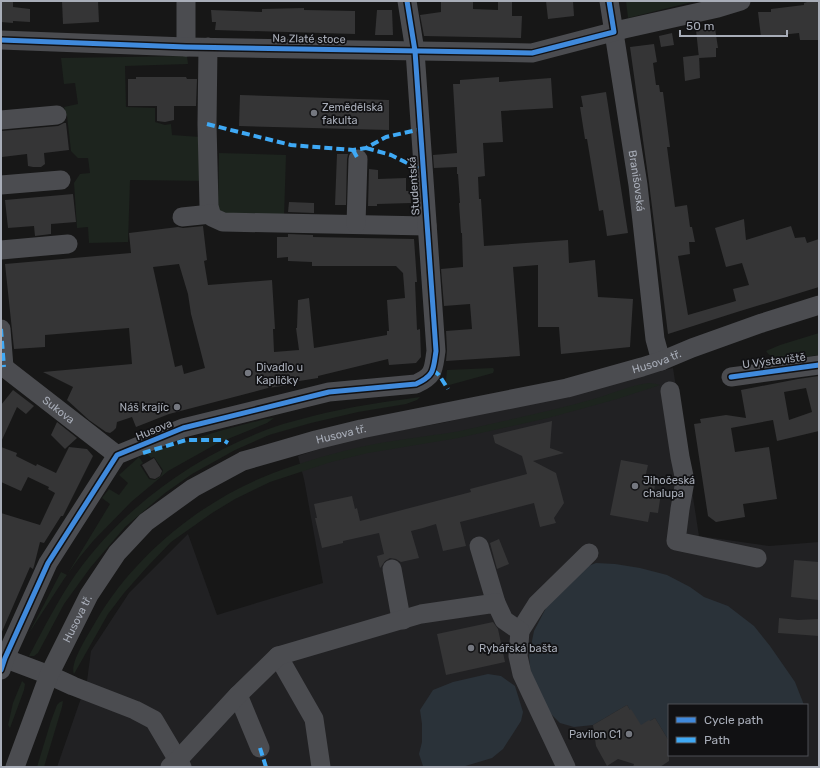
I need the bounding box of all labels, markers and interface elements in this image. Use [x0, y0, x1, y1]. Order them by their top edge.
scale bar [680, 12, 787, 38]
text: 50 m [686, 19, 714, 33]
street label: Na Zlaté stoce [272, 32, 346, 46]
place label: Zemědělská fakulta [322, 101, 383, 127]
marker: Zemědělská fakulta [309, 108, 319, 118]
street label: Branišovská [626, 149, 647, 212]
street label: Studentská [405, 156, 423, 216]
street label: Husova tř. [630, 347, 683, 376]
street label: U Výstaviště [742, 351, 806, 371]
place label: Divadlo u Kapličky [256, 361, 303, 387]
marker: Divadlo u Kapličky [243, 368, 253, 378]
street label: Sukova [40, 393, 77, 426]
place label: Náš krajíc [120, 401, 169, 414]
marker: Náš krajíc [172, 402, 182, 412]
street label: Husova [134, 417, 174, 443]
street label: Husova tř. [315, 422, 367, 446]
place label: Jihočeská chalupa [643, 474, 695, 500]
marker: Jihočeská chalupa [630, 481, 640, 491]
street label: Husova tř. [60, 593, 95, 645]
place label: Rybářská bašta [479, 642, 558, 655]
marker: Rybářská bašta [466, 643, 476, 653]
legend [668, 704, 808, 756]
text: Cycle path [704, 713, 763, 727]
place label: Pavilon C1 [569, 728, 621, 741]
marker: Pavilon C1 [624, 729, 634, 739]
text: Path [704, 733, 730, 747]

